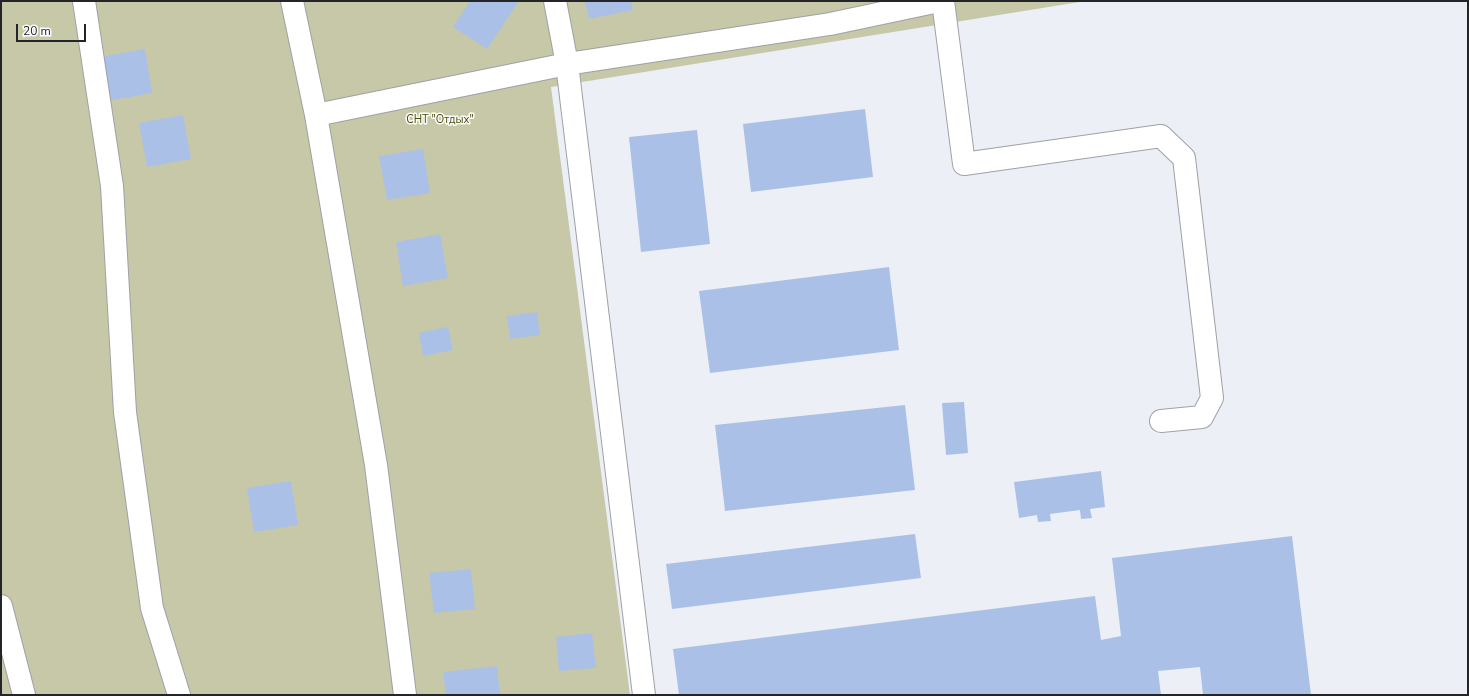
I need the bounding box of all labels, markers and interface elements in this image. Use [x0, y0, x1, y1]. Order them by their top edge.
scale bar [18, 16, 88, 42]
text: 20 m [23, 23, 51, 39]
park label: СНТ "Отдых" [406, 113, 474, 127]

